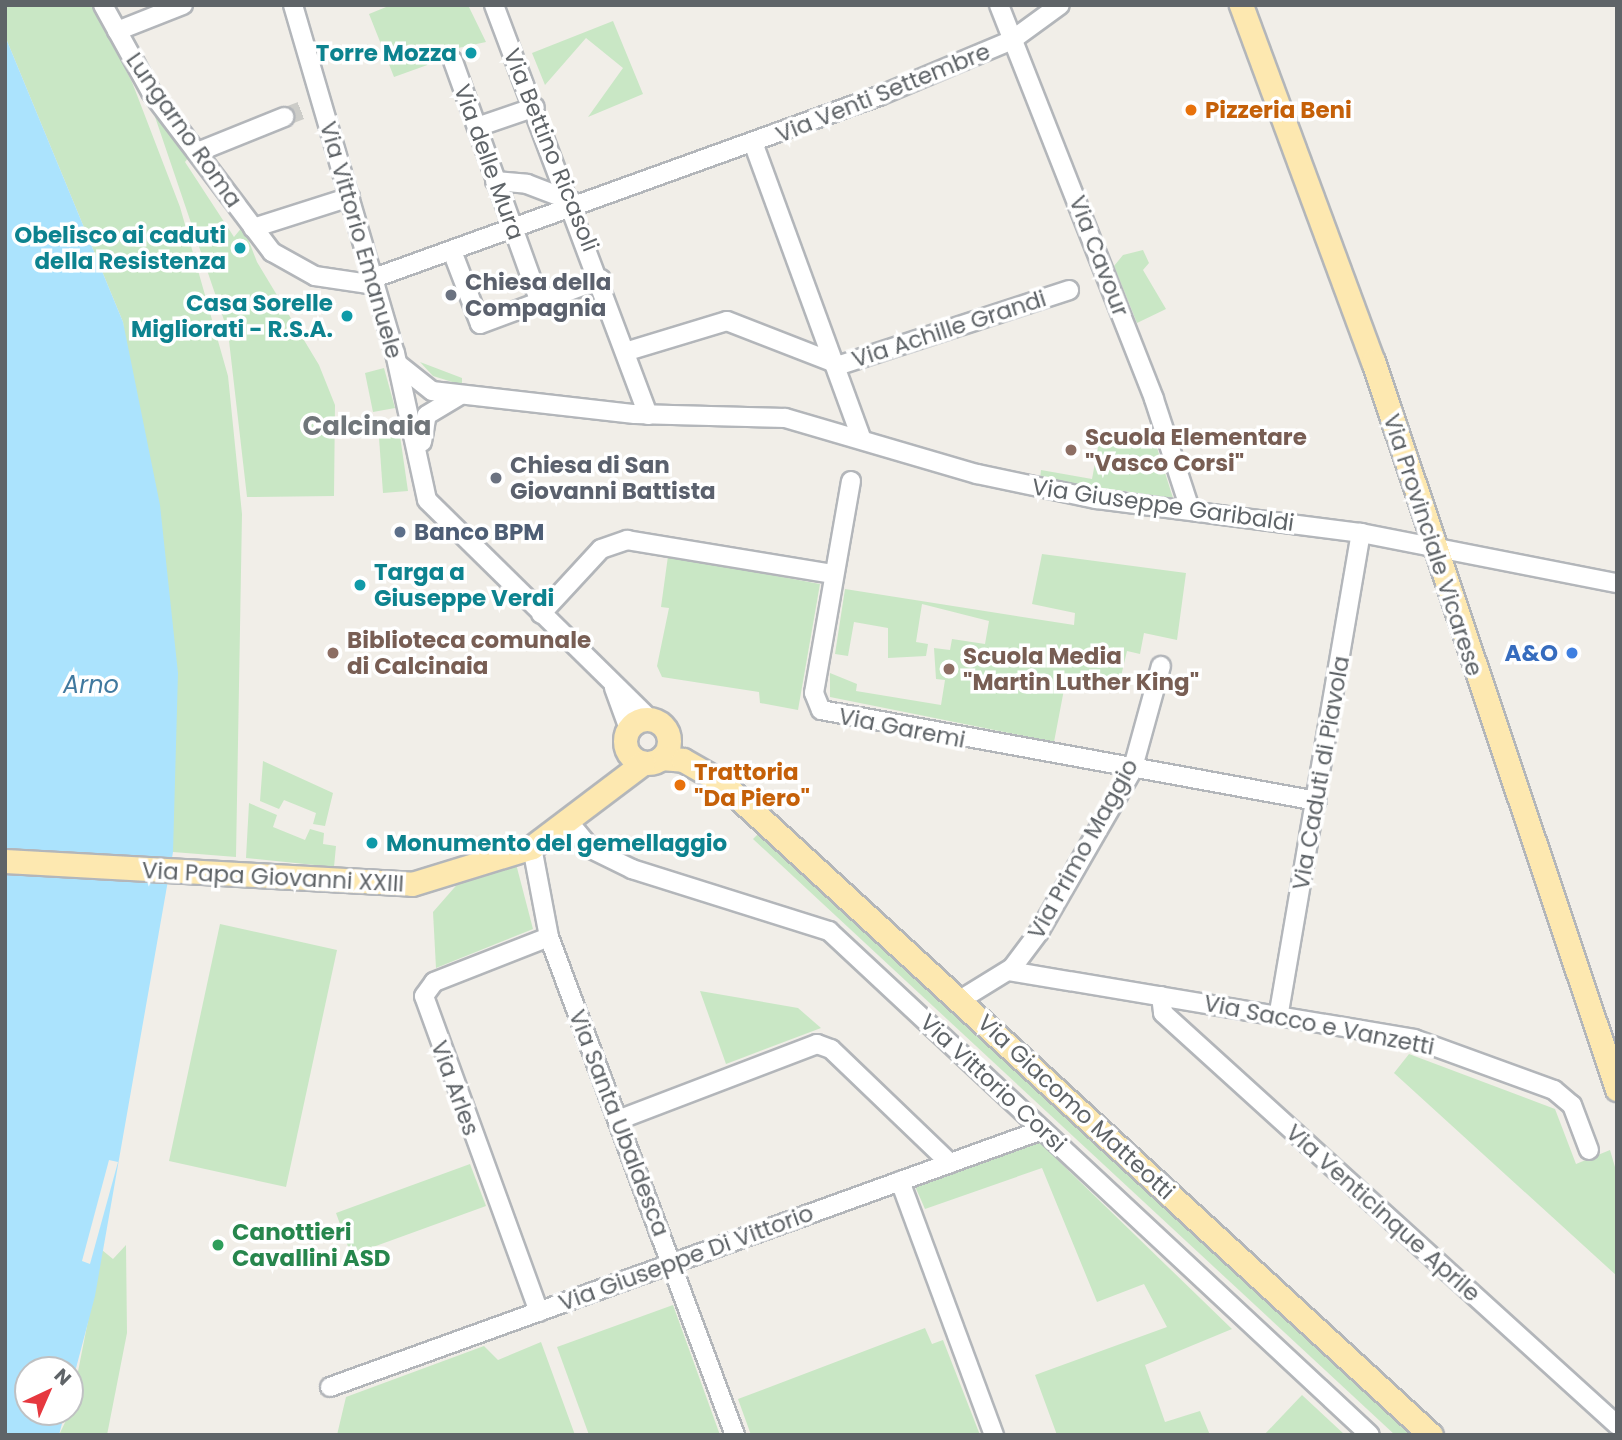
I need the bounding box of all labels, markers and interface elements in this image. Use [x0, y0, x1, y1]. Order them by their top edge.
street label: Via Venti Settembre [772, 37, 994, 149]
place label: Torre Mozza [316, 39, 457, 67]
street label: Via Bettino Ricasoli [498, 44, 604, 256]
marker: Torre Mozza [463, 45, 479, 61]
street label: Lungarno Roma [120, 47, 248, 213]
street label: Via delle Mura [448, 81, 530, 243]
place label: Pizzeria Beni [1205, 96, 1352, 124]
marker: Pizzeria Beni [1183, 102, 1199, 118]
street label: Via Vittorio Emanuele [314, 118, 408, 362]
street label: Via Cavour [1063, 192, 1135, 320]
place label: Obelisco ai caduti della Resistenza [14, 221, 226, 275]
marker: Obelisco ai caduti della Resistenza [232, 240, 248, 256]
place label: Chiesa della Compagnia [465, 268, 611, 322]
street label: Via Achille Grandi [848, 285, 1050, 373]
marker: Chiesa della Compagnia [443, 287, 459, 303]
place label: Casa Sorelle Migliorati - R.S.A. [131, 289, 333, 343]
marker: Casa Sorelle Migliorati - R.S.A. [339, 308, 355, 324]
district label: Calcinaia [302, 411, 432, 443]
street label: Via Provinciale Vicarese [1378, 411, 1488, 679]
place label: Scuola Elementare "Vasco Corsi" [1085, 423, 1307, 477]
marker: Scuola Elementare "Vasco Corsi" [1063, 442, 1079, 458]
place label: Chiesa di San Giovanni Battista [510, 451, 716, 505]
marker: Chiesa di San Giovanni Battista [488, 470, 504, 486]
street label: Via Giuseppe Garibaldi [1030, 473, 1296, 537]
place label: Banco BPM [414, 518, 544, 546]
marker: Banco BPM [392, 524, 408, 540]
place label: Targa a Giuseppe Verdi [374, 558, 554, 612]
marker: Targa a Giuseppe Verdi [352, 577, 368, 593]
place label: Biblioteca comunale di Calcinaia [347, 626, 591, 680]
place label: A&O [1505, 639, 1558, 667]
place label: Scuola Media "Martin Luther King" [963, 642, 1199, 696]
marker: Biblioteca comunale di Calcinaia [325, 645, 341, 661]
marker: A&O [1564, 645, 1580, 661]
street label: Via Caduti di Piavola [1287, 654, 1355, 892]
marker: Scuola Media "Martin Luther King" [941, 661, 957, 677]
water label: Arno [63, 671, 119, 699]
street label: Via Garemi [836, 702, 968, 754]
street label: Via Primo Maggio [1022, 754, 1144, 944]
place label: Trattoria "Da Piero" [694, 758, 810, 812]
marker: Trattoria "Da Piero" [672, 777, 688, 793]
place label: Monumento del gemellaggio [386, 829, 727, 857]
marker: Monumento del gemellaggio [364, 835, 380, 851]
street label: Via Papa Giovanni XXIII [141, 856, 405, 898]
street label: Via Sacco e Vanzetti [1201, 989, 1437, 1061]
street label: Via Santa Ubaldesca [563, 1006, 675, 1240]
street label: Via Vittorio Corsi [914, 1008, 1072, 1158]
street label: Via Giacomo Matteotti [972, 1009, 1180, 1205]
street label: Via Arles [425, 1037, 485, 1139]
street label: Via Venticinque Aprile [1280, 1119, 1486, 1307]
street label: Via Giuseppe Di Vittorio [555, 1199, 817, 1317]
place label: Canottieri Cavallini ASD [232, 1218, 390, 1272]
marker: Canottieri Cavallini ASD [210, 1237, 226, 1253]
north arrow [14, 1356, 84, 1426]
text: N [48, 1362, 77, 1392]

